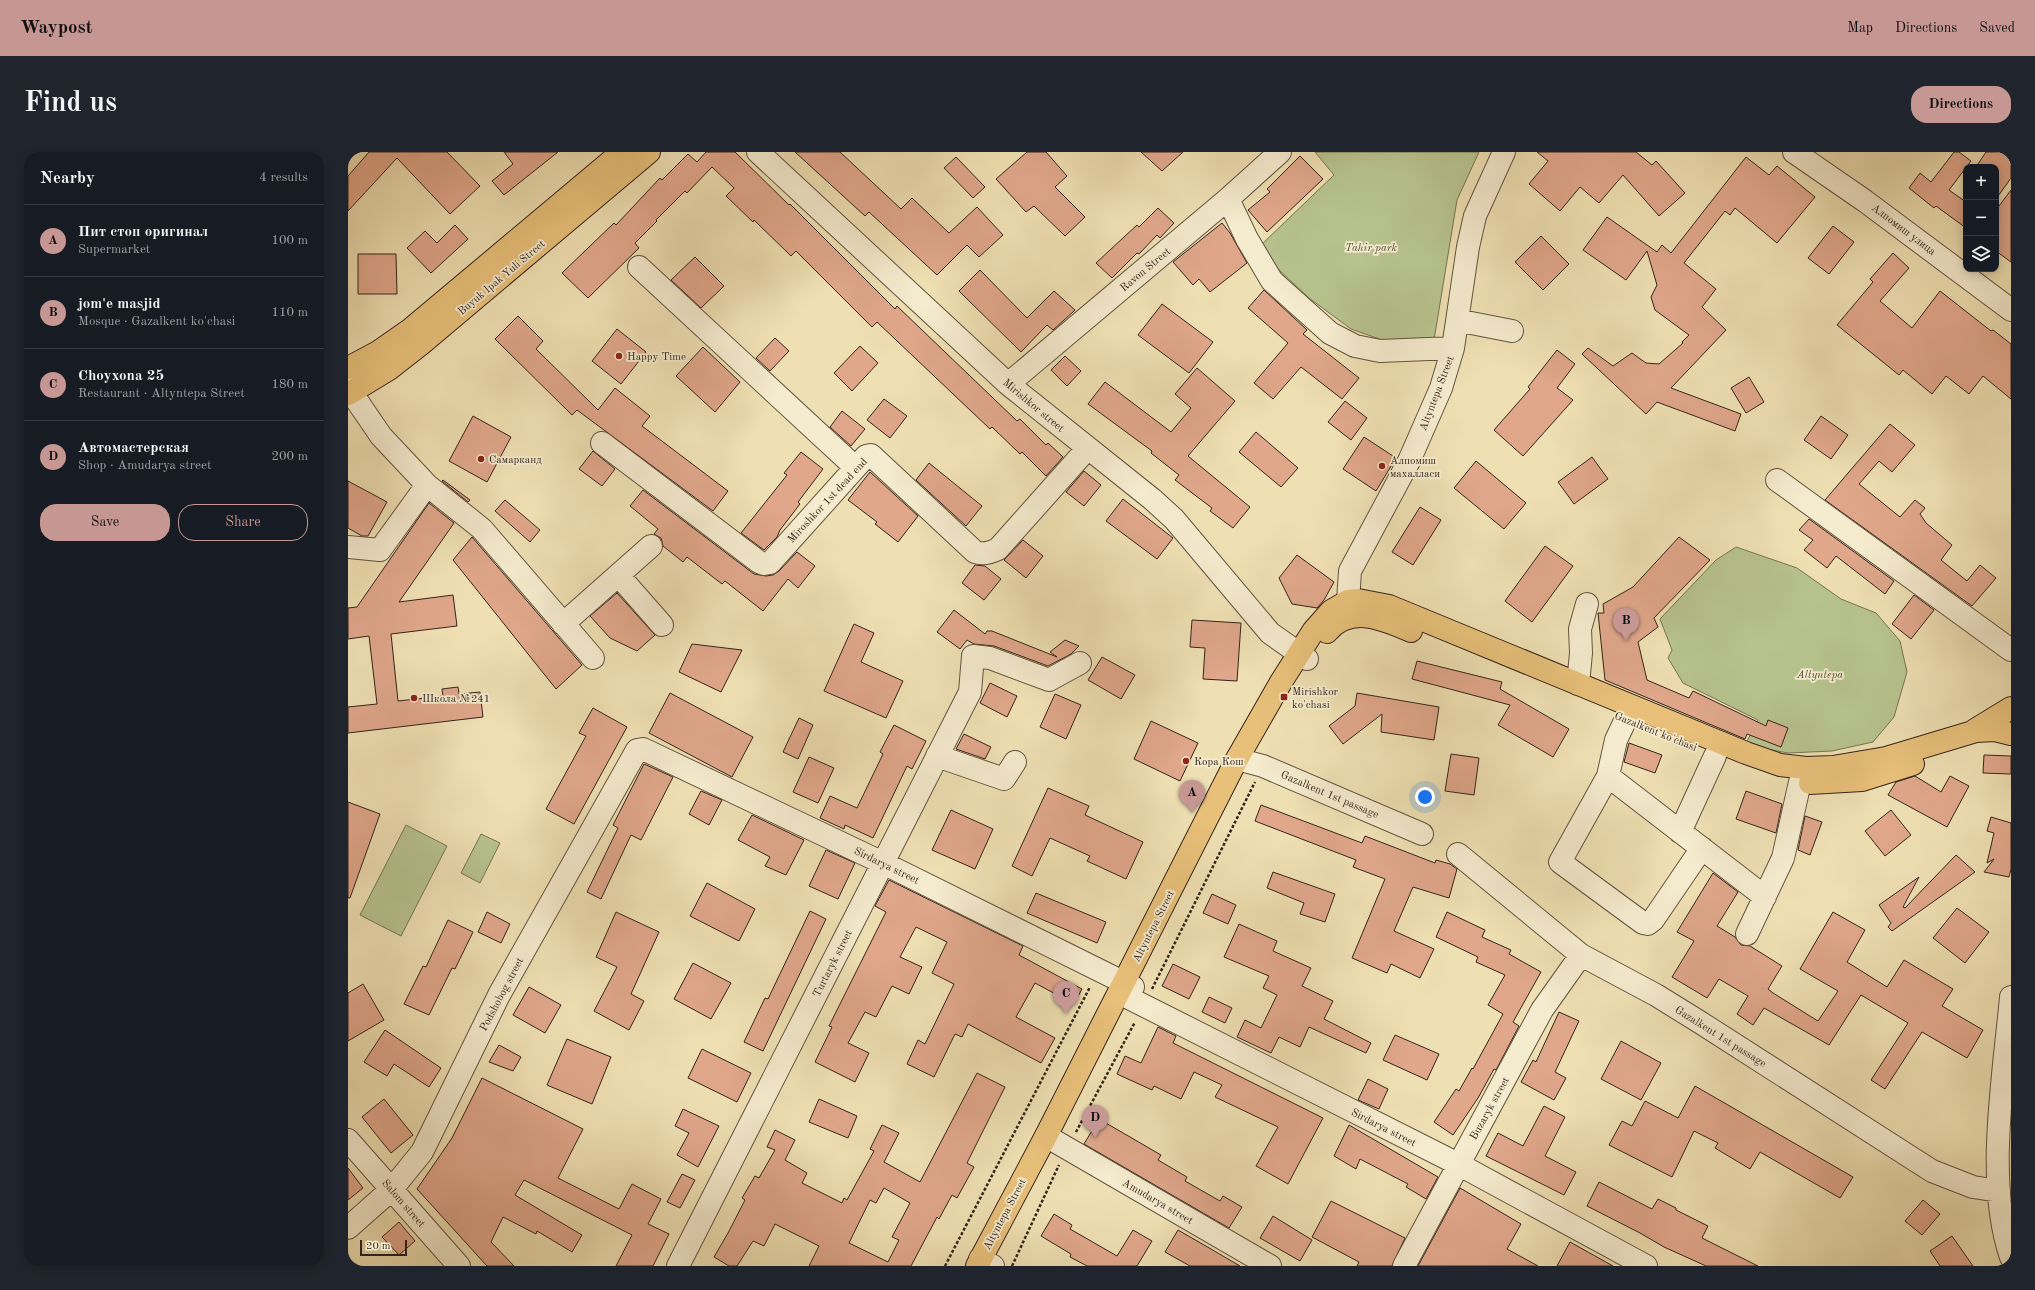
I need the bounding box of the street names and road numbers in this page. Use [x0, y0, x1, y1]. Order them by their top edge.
street label: Алпомиш улица [1869, 203, 1938, 258]
street label: Buyuk Ipak Yuli Street [456, 239, 548, 318]
street label: Ravon Street [1119, 246, 1173, 294]
street label: Altyntepa Street [1418, 354, 1457, 433]
street label: Mirishkor street [1000, 377, 1066, 435]
street label: Miroshkor 1st dead end [786, 456, 870, 546]
street label: Gazalkent ko'chasi [1613, 711, 1698, 754]
street label: Gazalkent 1st passage [1279, 770, 1380, 821]
street label: Sirdarya street [852, 846, 921, 887]
street label: Altyntepa Street [1131, 889, 1177, 964]
street label: Turtaryk street [812, 928, 855, 999]
street label: Podshobog street [478, 956, 526, 1033]
street label: Gazalkent 1st passage [1673, 1005, 1768, 1070]
street label: Buzaryk street [1469, 1075, 1512, 1142]
street label: Sirdarya street [1349, 1107, 1418, 1149]
street label: Altyntepa Street [982, 1177, 1029, 1252]
street label: Salom street [379, 1178, 427, 1230]
street label: Amudarya street [1120, 1178, 1195, 1227]

